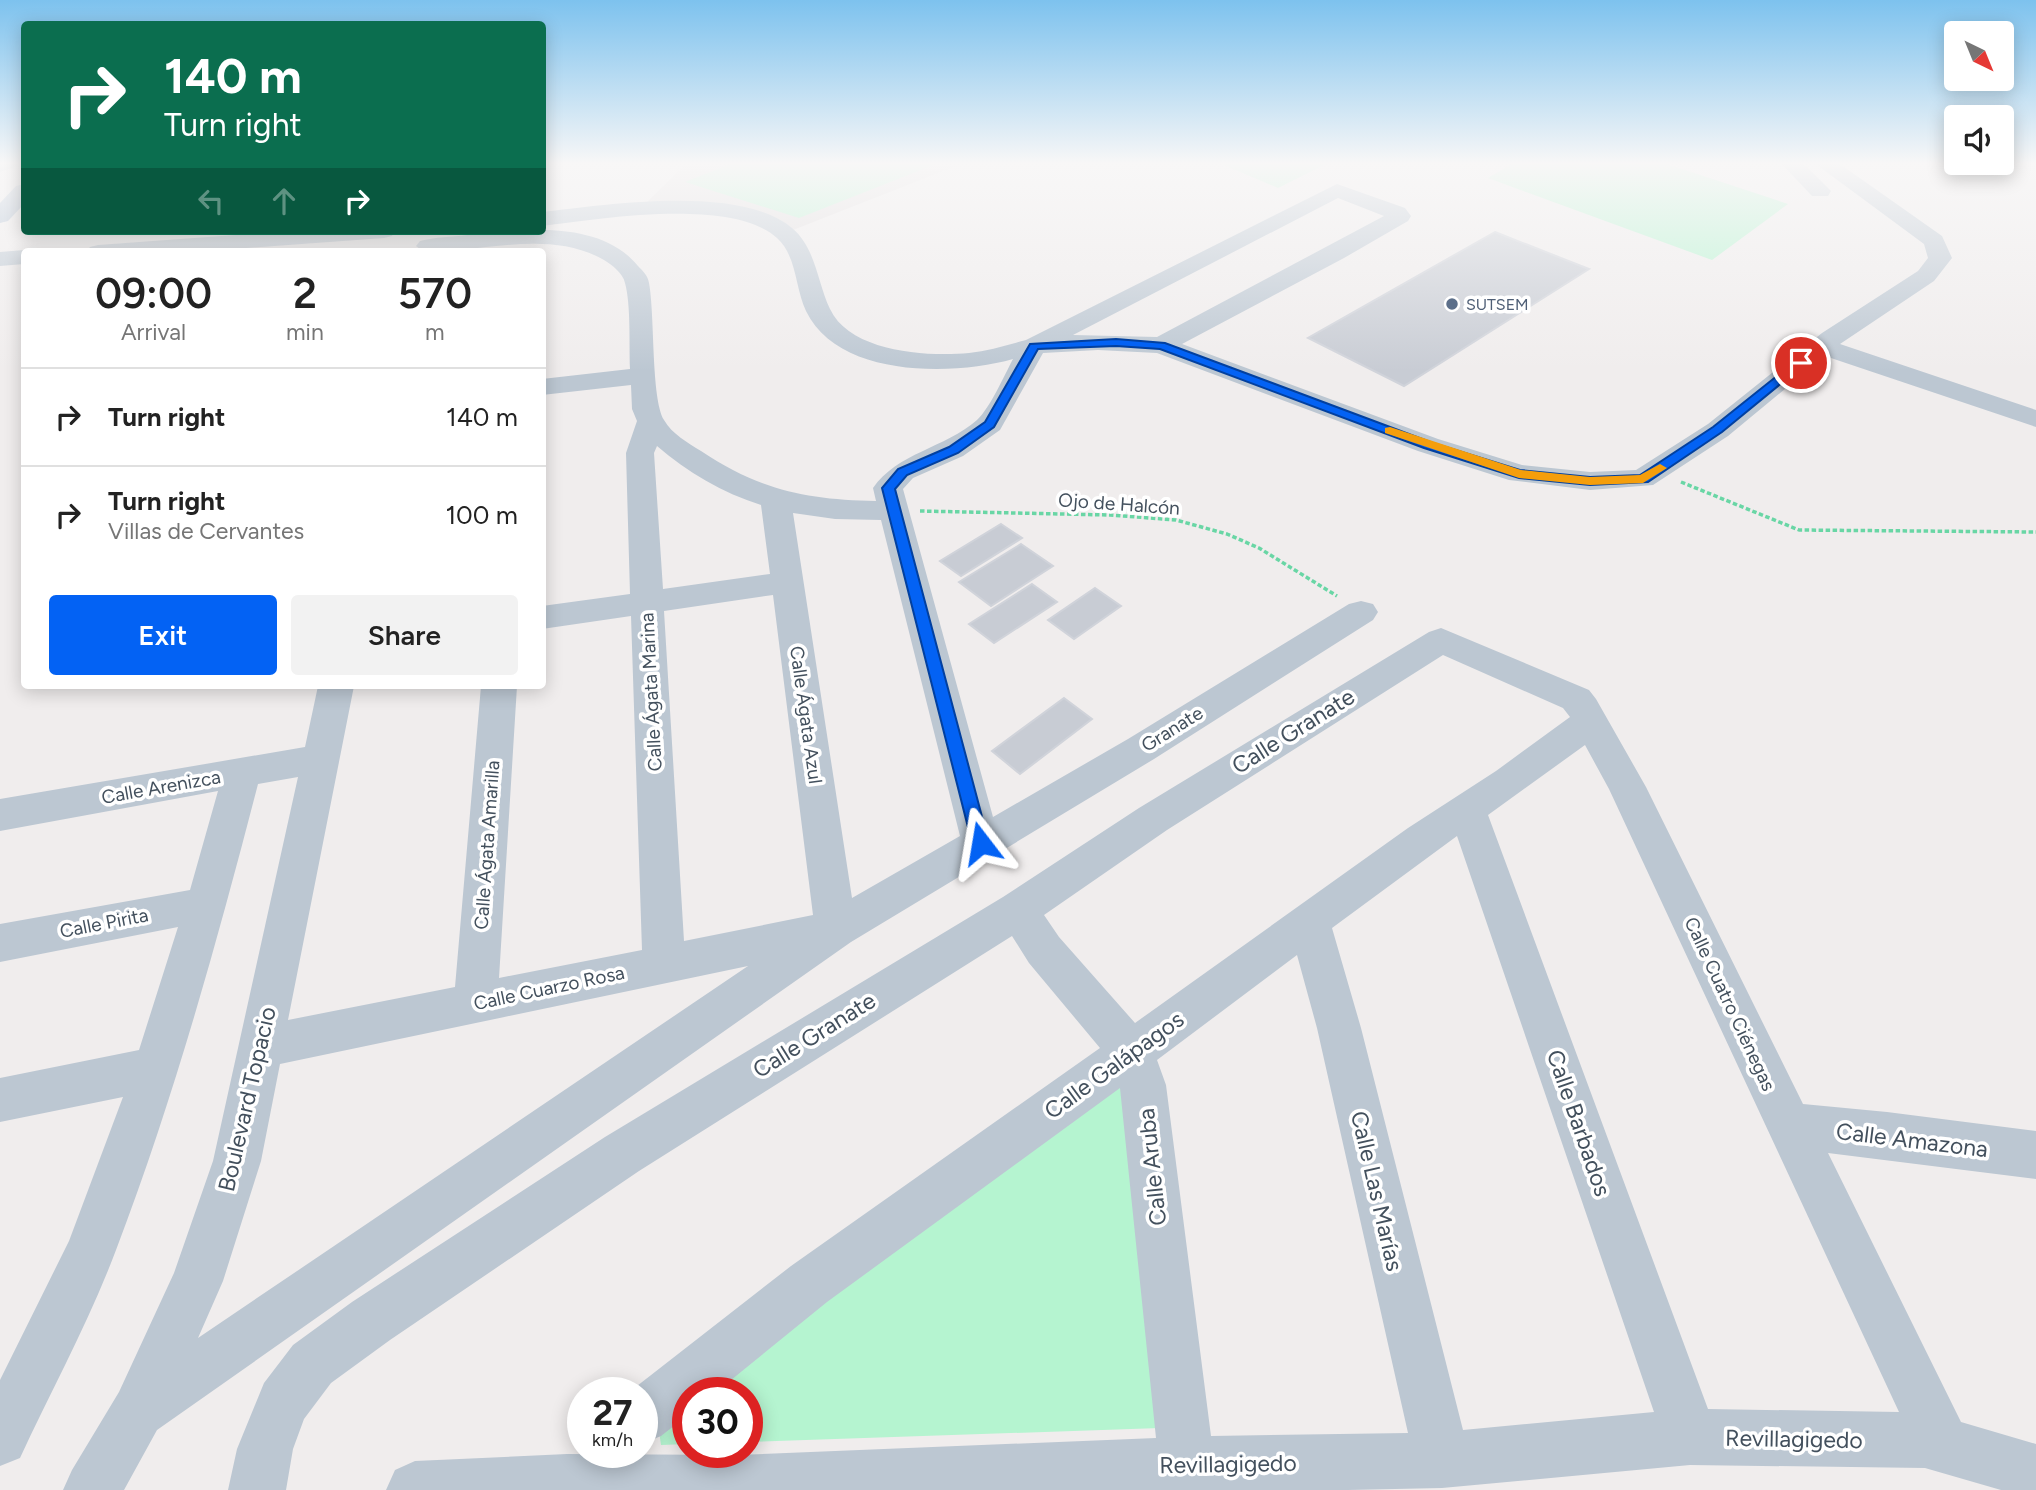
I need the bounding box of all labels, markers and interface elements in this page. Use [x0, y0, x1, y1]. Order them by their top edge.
north arrow [1944, 21, 2014, 91]
map controls [1944, 21, 2014, 175]
text: 140 m [164, 46, 302, 105]
icon: right [49, 49, 140, 140]
button: sound [1944, 105, 2014, 175]
text: Turn right [164, 106, 302, 144]
icon: left [192, 182, 230, 220]
icon: ahead [265, 182, 303, 220]
icon: right [338, 182, 376, 220]
text: 09:00 [95, 268, 212, 319]
text: 2 [293, 268, 317, 319]
text: 570 [398, 268, 472, 319]
place label: SUTSEM [1466, 295, 1529, 314]
marker: SUTSEM [1444, 296, 1460, 312]
text: Arrival [121, 318, 186, 346]
text: min [286, 318, 324, 346]
text: m [425, 318, 445, 346]
pin [1771, 333, 1831, 393]
icon: arrive [1782, 344, 1820, 382]
icon: right [49, 398, 87, 436]
text: Turn right [108, 401, 225, 433]
text: 140 m [446, 401, 518, 433]
text: Turn right [108, 485, 225, 517]
street label: Ojo de Halcón [1057, 488, 1181, 520]
icon: right [49, 496, 87, 534]
text: 100 m [445, 499, 518, 531]
text: Villas de Cervantes [108, 517, 304, 545]
button: Exit [49, 595, 277, 675]
button: Share [291, 595, 518, 675]
street label: Calle Ágata Marina [635, 612, 667, 772]
street label: Calle Ágata Azul [785, 645, 827, 785]
street label: Calle Granate [1226, 682, 1360, 780]
street label: Granate [1137, 701, 1207, 757]
street label: Calle Ágata Amarilla [470, 760, 504, 930]
street label: Calle Arenizca [100, 765, 222, 809]
position arrow [944, 806, 1018, 880]
street label: Calle Pirita [58, 903, 150, 943]
street label: Calle Cuatro Ciénegas [1680, 913, 1780, 1095]
street label: Calle Cuarzo Rosa [471, 961, 627, 1015]
street label: Calle Granate [747, 986, 881, 1084]
street label: Boulevard Topacio [212, 1004, 282, 1194]
street label: Calle Galápagos [1039, 1005, 1189, 1125]
street label: Calle Barbados [1541, 1046, 1617, 1200]
street label: Calle Aruba [1132, 1107, 1172, 1227]
street label: Calle Las Marías [1345, 1108, 1409, 1274]
street label: Calle Amazona [1834, 1117, 1990, 1163]
speed limit sign: 30 [672, 1377, 763, 1468]
text: 27 [593, 1392, 632, 1434]
street label: Revillagigedo [1725, 1424, 1863, 1454]
text: km/h [592, 1429, 633, 1451]
street label: Revillagigedo [1159, 1449, 1297, 1479]

